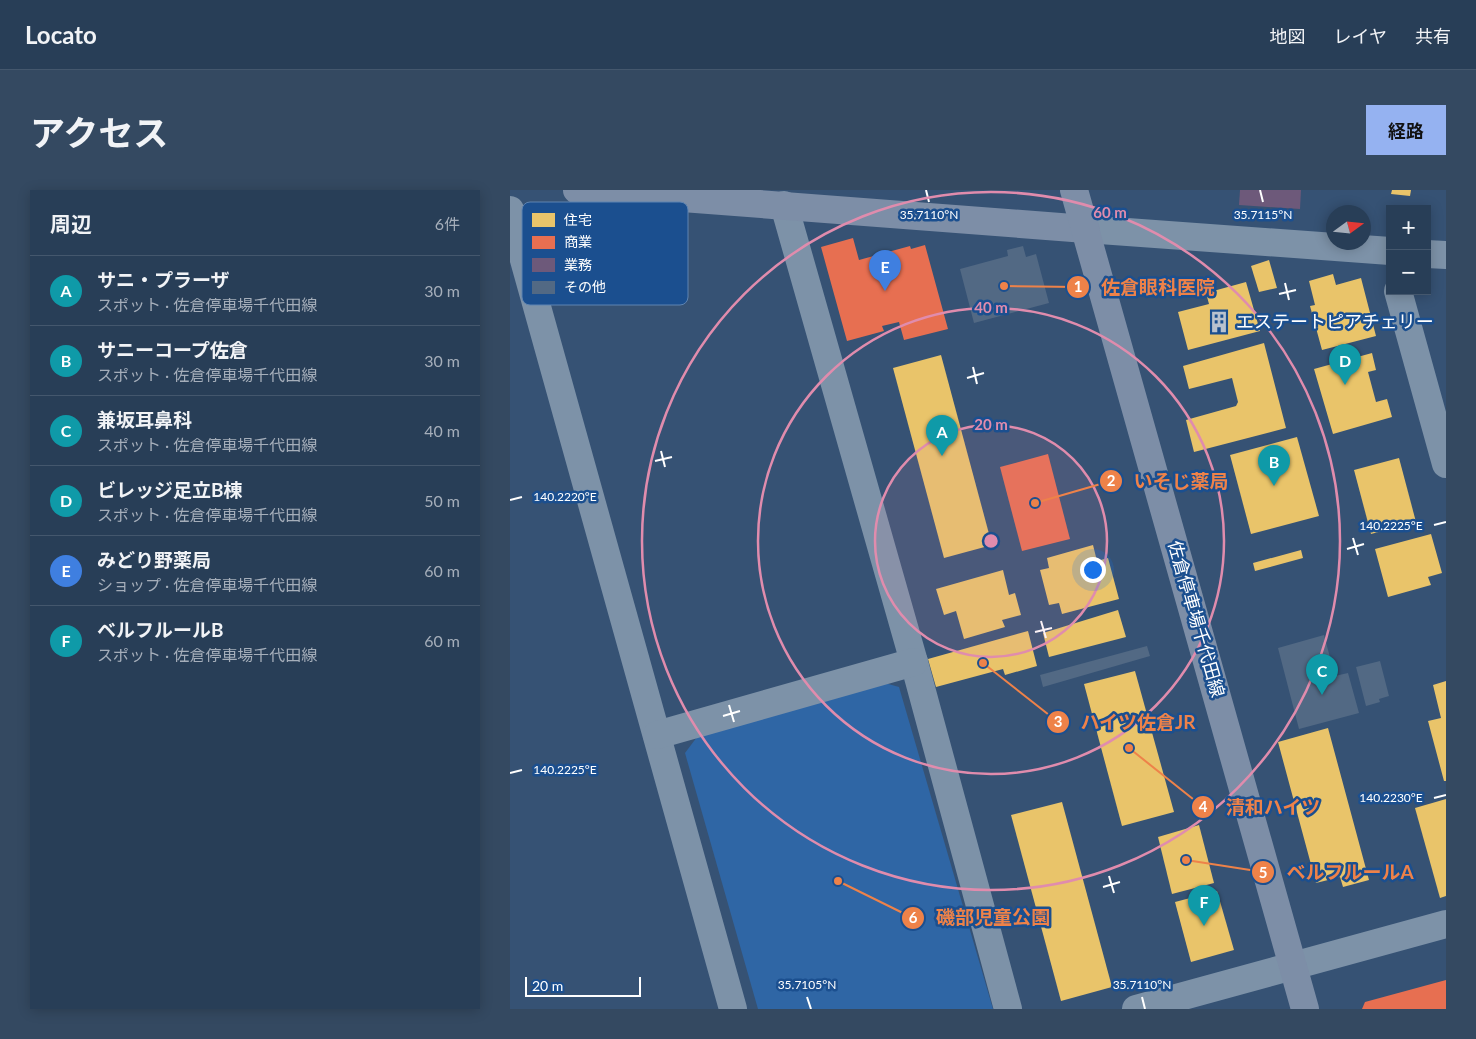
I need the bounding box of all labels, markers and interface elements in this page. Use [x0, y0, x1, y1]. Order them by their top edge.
text: Locato [25, 20, 97, 49]
text: 地図 [1270, 25, 1306, 47]
text: レイヤ [1334, 25, 1387, 47]
text: 共有 [1415, 25, 1451, 47]
button: 経路 [1366, 105, 1446, 155]
text: アクセス [30, 111, 168, 153]
legend [522, 202, 688, 305]
text: 60 m [1093, 203, 1127, 221]
north arrow [1326, 205, 1371, 250]
map controls [1386, 205, 1431, 295]
button: + [1386, 205, 1431, 250]
text: 35.7110°N [900, 207, 958, 222]
text: 35.7115°N [1234, 207, 1292, 222]
text: 周辺 [50, 211, 92, 236]
text: 住宅 [564, 211, 592, 228]
text: 6件 [435, 214, 460, 233]
text: 商業 [564, 233, 592, 250]
pin: E [869, 250, 901, 291]
button: − [1386, 250, 1431, 295]
text: 業務 [564, 256, 592, 273]
text: サニ・プラーザ [97, 268, 230, 291]
callout: 佐倉眼科医院 [1066, 270, 1225, 304]
text: 佐倉眼科医院 [1101, 275, 1215, 298]
text: 1 [1074, 277, 1082, 295]
text: その他 [564, 278, 606, 295]
text: A [60, 281, 72, 300]
text: 30 m [424, 281, 460, 300]
text: スポット · 佐倉停車場千代田線 [97, 295, 317, 314]
text: 40 m [974, 298, 1008, 316]
building icon: エステートピアチェリー [1206, 309, 1232, 335]
place label: エステートピアチェリー [1236, 310, 1434, 332]
text: サニーコープ佐倉 [97, 338, 248, 361]
pin: D [1329, 344, 1361, 385]
text: B [61, 351, 71, 370]
text: 30 m [424, 351, 460, 370]
text: スポット · 佐倉停車場千代田線 [97, 365, 317, 384]
text: 兼坂耳鼻科 [97, 408, 192, 431]
pin: A [926, 415, 958, 456]
text: 20 m [974, 415, 1008, 433]
text: C [61, 421, 71, 440]
text: 40 m [424, 421, 460, 440]
text: スポット · 佐倉停車場千代田線 [97, 435, 317, 454]
pin: B [1258, 445, 1290, 486]
callout: いそじ薬局 [1099, 464, 1239, 498]
text: いそじ薬局 [1133, 469, 1229, 492]
text: 2 [1107, 471, 1116, 489]
text: ビレッジ足立B棟 [97, 478, 243, 501]
text: 140.2220°E [533, 489, 597, 504]
text: D [60, 491, 72, 510]
text: 50 m [424, 491, 460, 510]
text: スポット · 佐倉停車場千代田線 [97, 505, 317, 524]
text: 140.2225°E [1359, 518, 1423, 533]
centre of rings [982, 532, 1000, 550]
street label: 佐倉停車場千代田線 [1164, 538, 1230, 700]
text: みどり野薬局 [97, 548, 211, 571]
your location [1080, 557, 1106, 583]
text: E [61, 561, 71, 580]
text: 60 m [424, 561, 460, 580]
text: ショップ · 佐倉停車場千代田線 [97, 575, 317, 594]
text: ベルフルールB [97, 618, 224, 641]
text: F [61, 631, 71, 650]
text: 60 m [424, 631, 460, 650]
text: スポット · 佐倉停車場千代田線 [97, 645, 317, 664]
pin: C [1306, 654, 1338, 695]
callout: ハイツ佐倉JR [1046, 705, 1206, 739]
text: ハイツ佐倉JR [1081, 710, 1196, 733]
text: 3 [1054, 712, 1062, 730]
text: 140.2225°E [533, 762, 597, 777]
callout: 清和ハイツ [1191, 790, 1331, 824]
text: 140.2230°E [1359, 790, 1423, 805]
text: 清和ハイツ [1226, 795, 1320, 818]
text: 4 [1199, 797, 1208, 815]
callout: ベルフルールA [1251, 855, 1423, 889]
text: ベルフルールA [1286, 860, 1414, 883]
text: 5 [1259, 863, 1267, 881]
pin: F [1188, 885, 1220, 926]
callout: 磯部児童公園 [901, 901, 1060, 935]
text: 磯部児童公園 [936, 905, 1050, 928]
text: 6 [909, 908, 918, 926]
scale bar [525, 974, 641, 997]
text: 20 m [532, 977, 563, 994]
text: 35.7105°N [778, 977, 836, 992]
text: 35.7110°N [1113, 977, 1171, 992]

